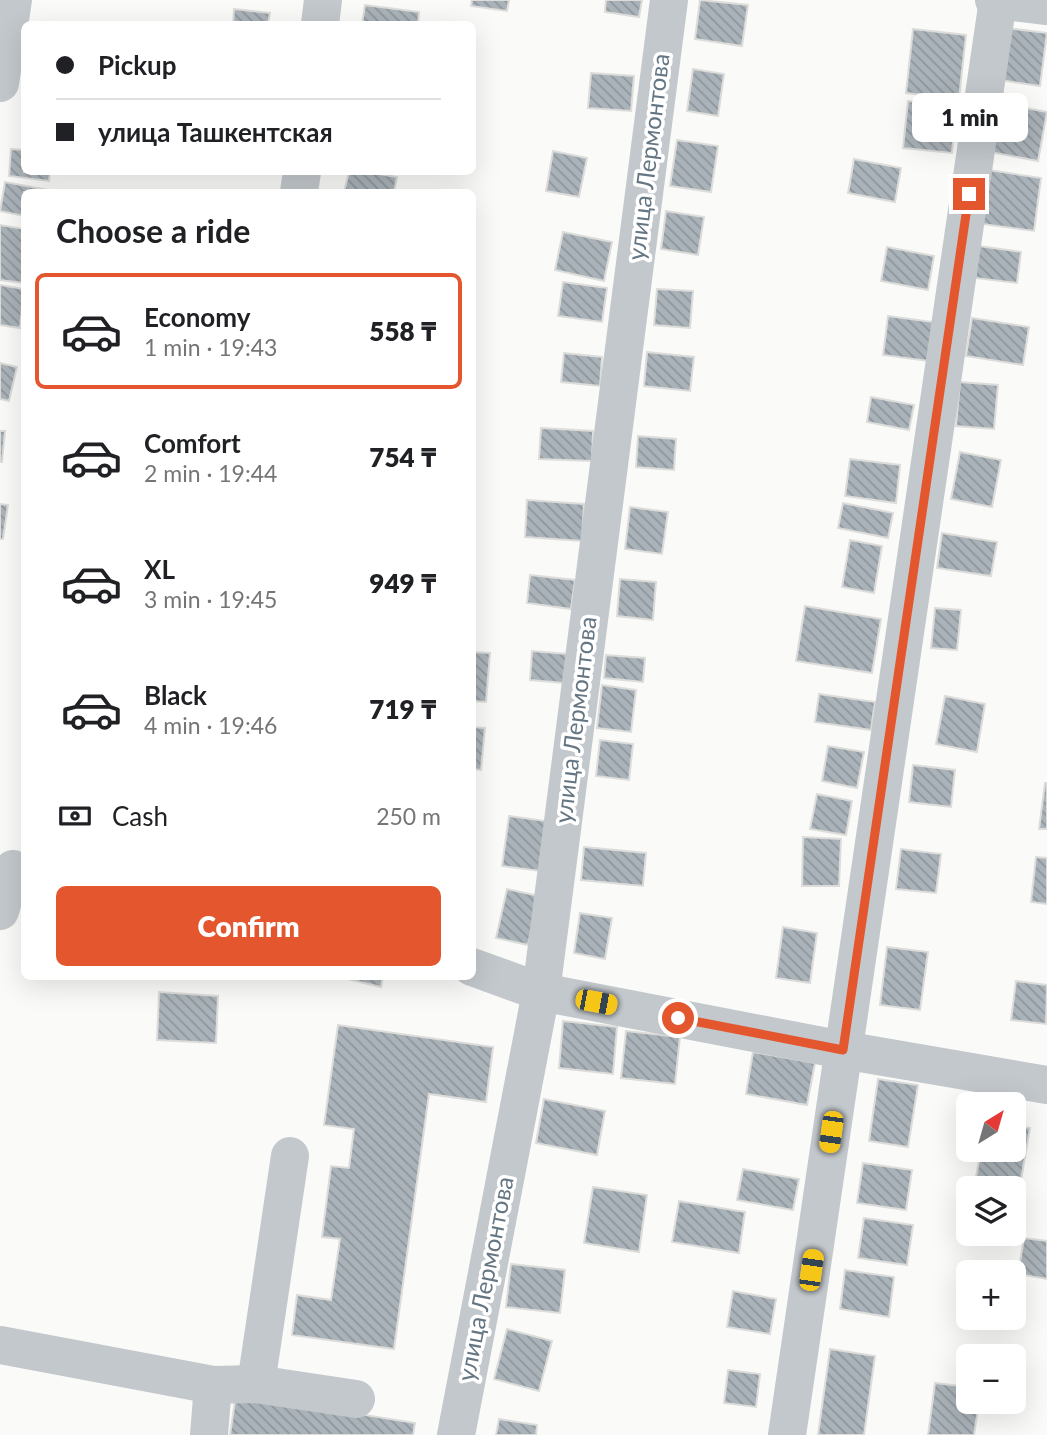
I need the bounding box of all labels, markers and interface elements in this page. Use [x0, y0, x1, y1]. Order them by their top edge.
text: Pickup [98, 49, 177, 81]
street label: улица Лермонтова [620, 52, 675, 262]
callout: 1 min [911, 92, 1027, 142]
text: 1 min [941, 103, 999, 131]
text: улица Ташкентская [98, 116, 333, 148]
route end [953, 178, 985, 210]
text: Choose a ride [56, 211, 250, 250]
icon: car [60, 300, 123, 363]
text: Economy [144, 301, 250, 333]
text: 558 ₸ [369, 315, 437, 347]
text: 1 min · 19:43 [144, 333, 277, 361]
icon: car [60, 426, 123, 489]
text: Comfort [144, 427, 241, 459]
text: 754 ₸ [369, 441, 437, 473]
text: 2 min · 19:44 [144, 459, 277, 487]
icon: car [60, 552, 123, 615]
text: XL [144, 553, 175, 585]
text: 949 ₸ [369, 567, 437, 599]
text: 3 min · 19:45 [144, 585, 277, 613]
street label: улица Лермонтова [547, 615, 602, 825]
icon: car [60, 678, 123, 741]
text: Black [144, 679, 207, 711]
text: 719 ₸ [369, 693, 437, 725]
text: 4 min · 19:46 [144, 711, 277, 739]
icon: cash [56, 797, 94, 835]
text: Cash [112, 800, 168, 832]
text: 250 m [376, 802, 441, 830]
button: Confirm [56, 886, 441, 966]
car [574, 988, 619, 1016]
route start [662, 1002, 694, 1034]
north arrow [956, 1092, 1026, 1162]
map controls [956, 1092, 1026, 1414]
car [818, 1110, 845, 1154]
street label: улица Лермонтова [450, 1174, 519, 1384]
button: layers [956, 1176, 1026, 1246]
car [798, 1248, 825, 1292]
button: + [956, 1260, 1026, 1330]
button: − [956, 1344, 1026, 1414]

